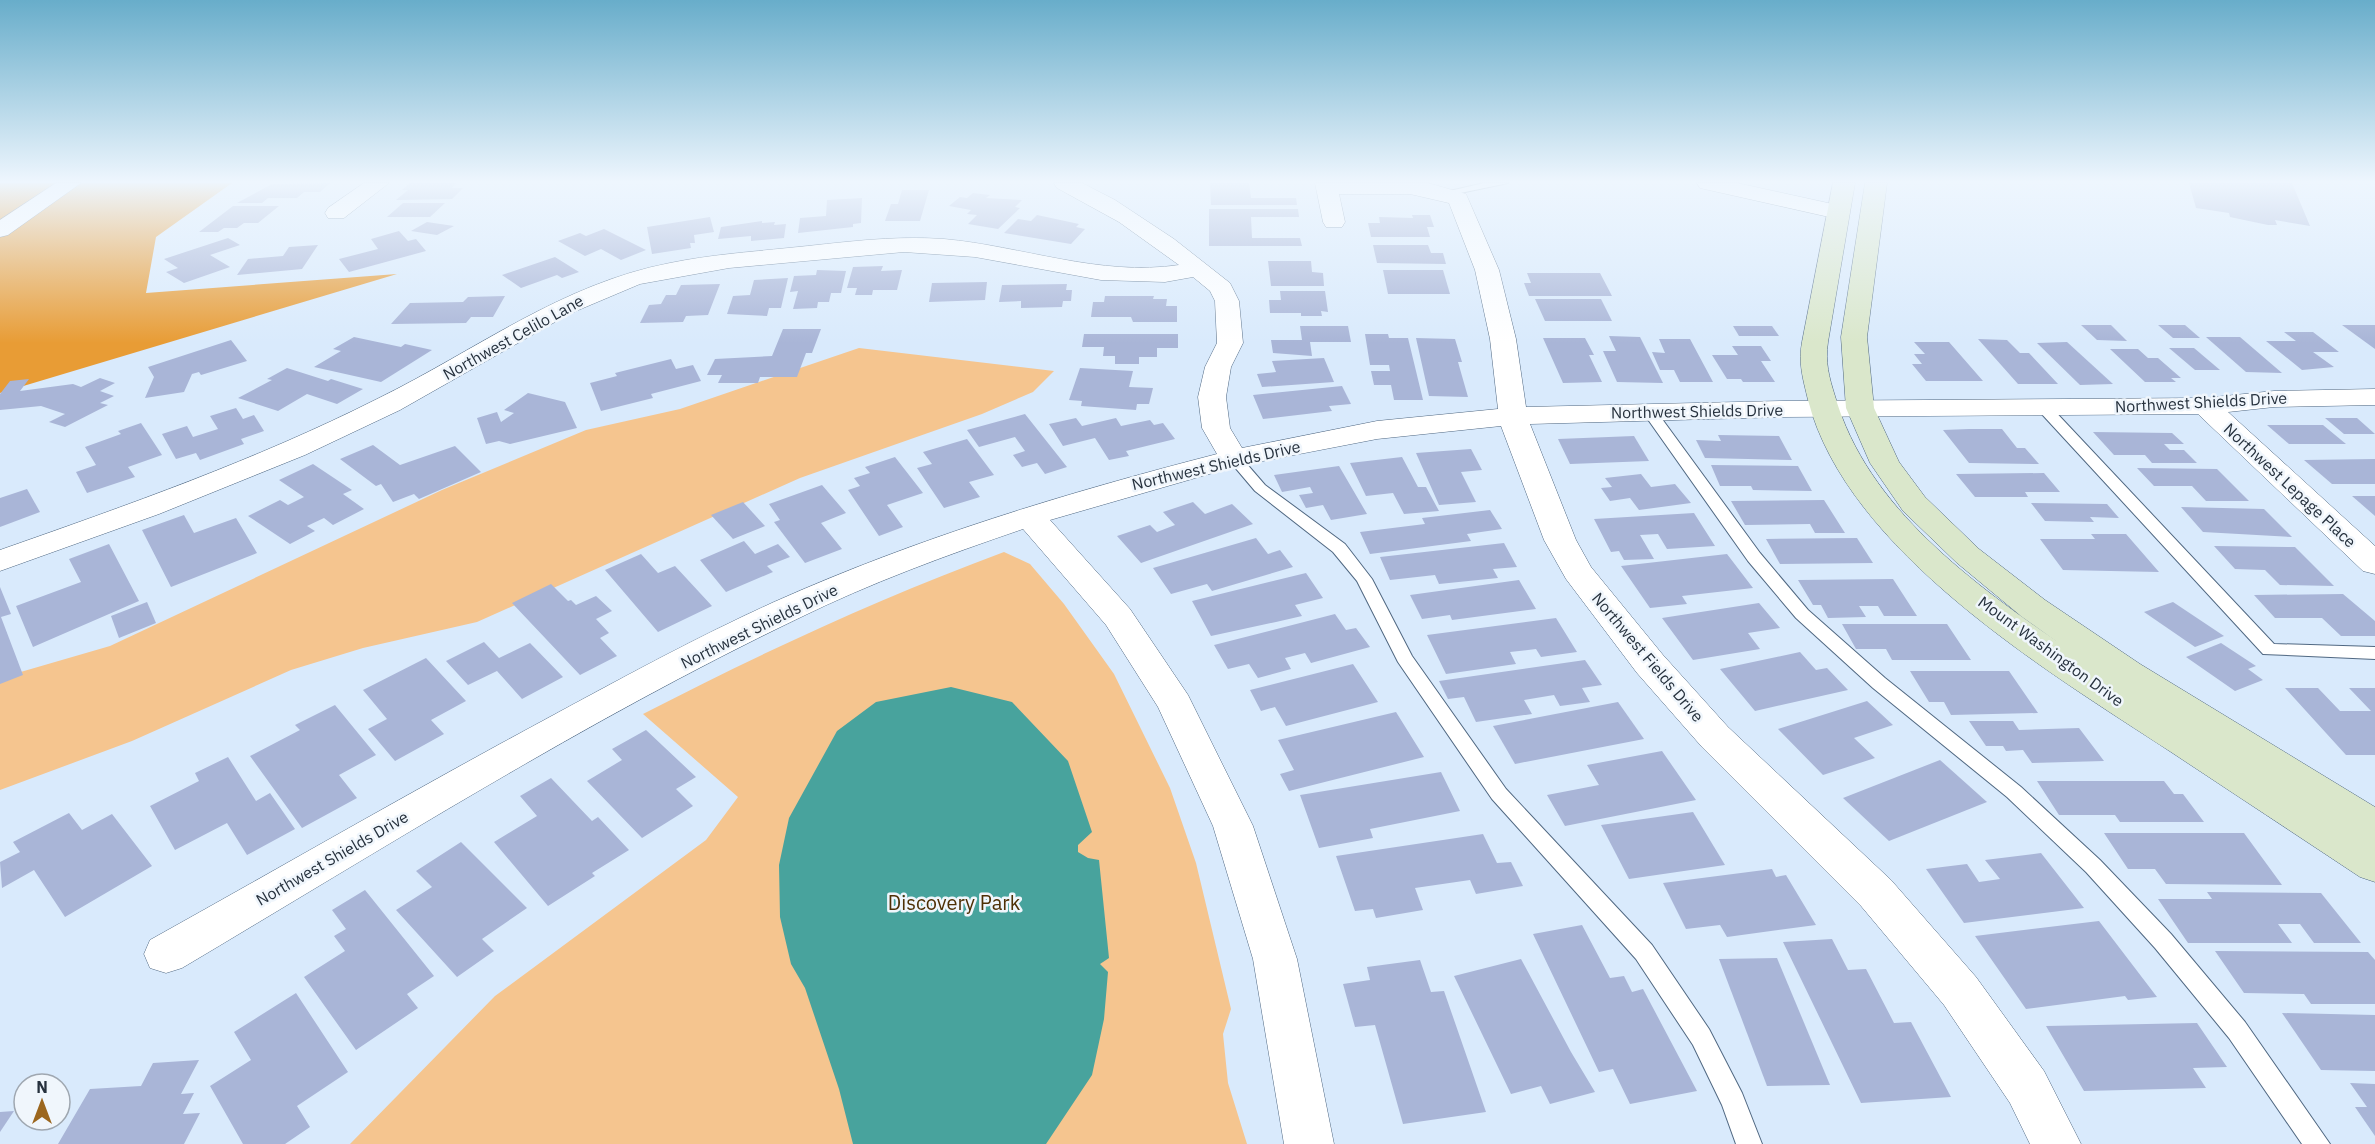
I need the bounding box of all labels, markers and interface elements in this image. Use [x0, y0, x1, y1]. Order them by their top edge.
street label: Northwest Celilo Lane [439, 290, 587, 384]
street label: Northwest Shields Drive [2114, 387, 2288, 416]
street label: Northwest Shields Drive [1611, 399, 1784, 423]
street label: Northwest Lepage Place [2220, 418, 2360, 552]
street label: Northwest Shields Drive [1130, 436, 1302, 494]
street label: Northwest Shields Drive [677, 579, 841, 673]
street label: Northwest Fields Drive [1588, 588, 1708, 726]
street label: Mount Washington Drive [1974, 591, 2128, 711]
street label: Northwest Shields Drive [252, 806, 412, 910]
park label: Discovery Park [888, 889, 1021, 916]
north arrow [12, 1072, 72, 1132]
text: N [36, 1077, 48, 1097]

